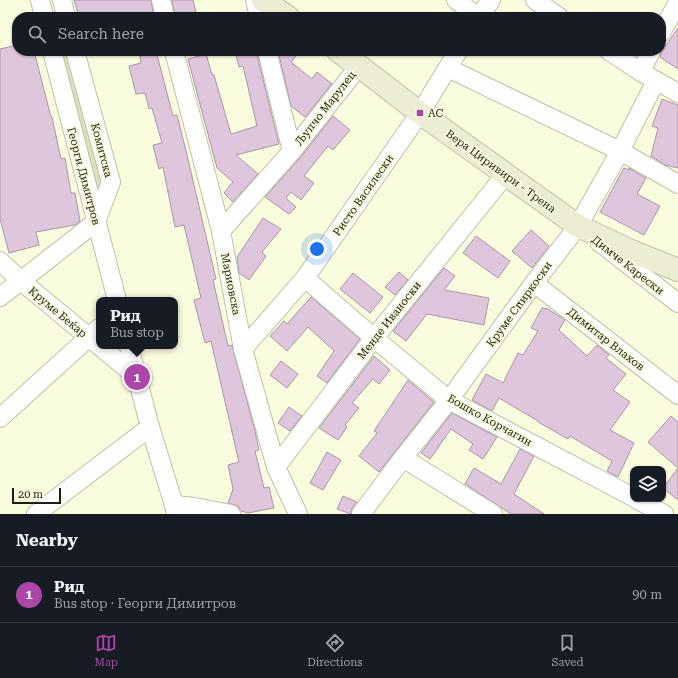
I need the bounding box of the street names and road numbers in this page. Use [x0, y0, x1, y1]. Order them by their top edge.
street label: Љупчо Марулец [292, 69, 358, 148]
street label: Комитска [88, 122, 115, 179]
street label: Георги Димитров [64, 126, 103, 226]
street label: Вера Циривири - Трена [443, 127, 558, 216]
street label: Ристо Василески [330, 152, 396, 239]
street label: Димче Карески [589, 233, 667, 298]
street label: Мариовска [218, 252, 243, 316]
street label: Круме Спиркоски [484, 259, 555, 350]
street label: Менде Иваноски [355, 279, 424, 362]
street label: Круме Беќар [26, 284, 89, 340]
street label: Димитар Влахов [565, 305, 647, 374]
street label: Бошко Корчагин [445, 392, 534, 449]

